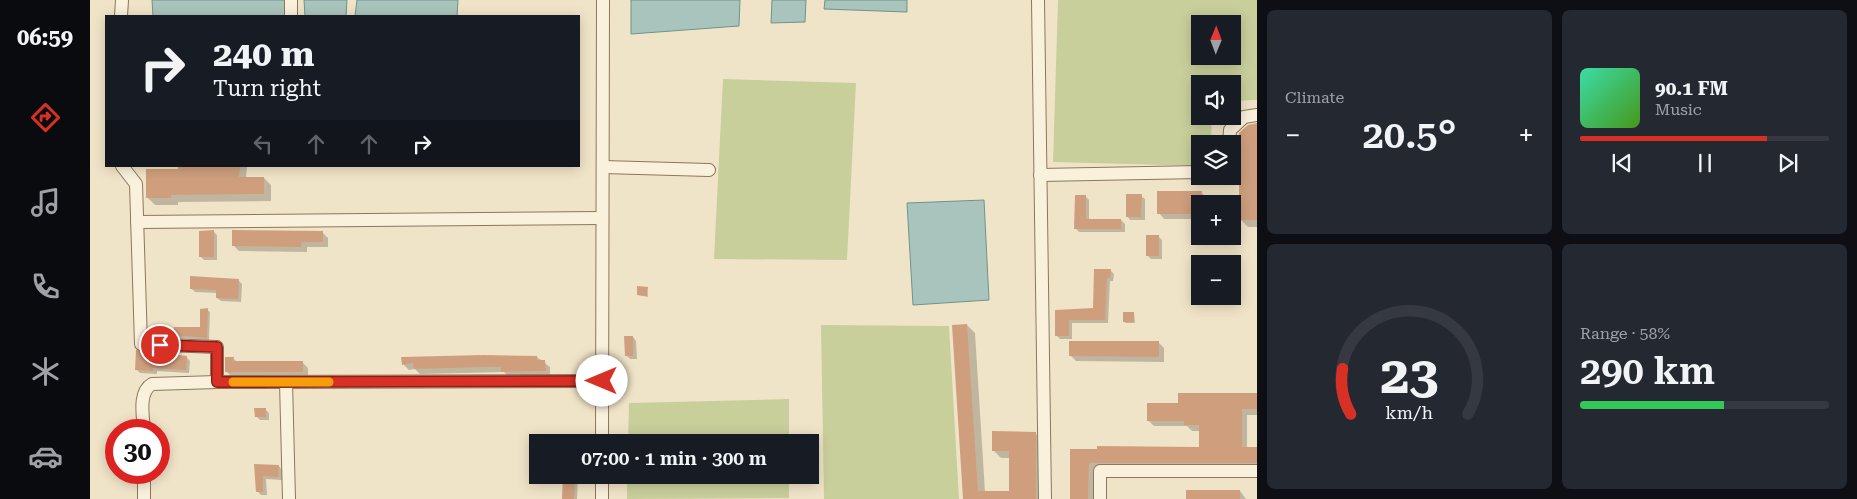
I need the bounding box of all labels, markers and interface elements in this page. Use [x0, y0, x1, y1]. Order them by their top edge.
north arrow [1191, 15, 1241, 65]
map controls [1191, 15, 1241, 305]
text: 06:59 [17, 25, 73, 50]
text: 240 m [213, 34, 314, 75]
icon: right [130, 35, 195, 100]
button: sound [1191, 75, 1241, 125]
text: Turn right [213, 76, 321, 101]
text: 90.1 FM [1655, 77, 1728, 100]
text: Climate [1285, 88, 1344, 107]
icon: directions [28, 100, 63, 135]
text: Music [1655, 100, 1702, 119]
text: 20.5° [1363, 113, 1456, 157]
text: − [1285, 119, 1301, 152]
text: + [1518, 119, 1534, 152]
icon: left [249, 130, 277, 158]
icon: ahead [302, 130, 330, 158]
icon: ahead [355, 130, 383, 158]
icon: right [408, 130, 436, 158]
button: layers [1191, 135, 1241, 185]
icon: previous [1608, 149, 1636, 177]
icon: pause [1691, 149, 1719, 177]
icon: next [1774, 149, 1802, 177]
icon: music [28, 185, 63, 220]
button: + [1191, 195, 1241, 245]
button: − [1191, 255, 1241, 305]
icon: phone [28, 269, 63, 304]
pin [139, 324, 181, 366]
text: Range · 58% [1580, 324, 1670, 343]
icon: arrive [146, 331, 174, 359]
text: 23 [1380, 345, 1439, 406]
text: 290 km [1580, 349, 1715, 393]
icon: climate [28, 354, 63, 389]
position arrow [575, 354, 627, 406]
text: km/h [1386, 402, 1434, 423]
speed limit sign: 30 [105, 419, 170, 484]
icon: car [28, 439, 63, 474]
text: 07:00 · 1 min · 300 m [581, 447, 767, 470]

